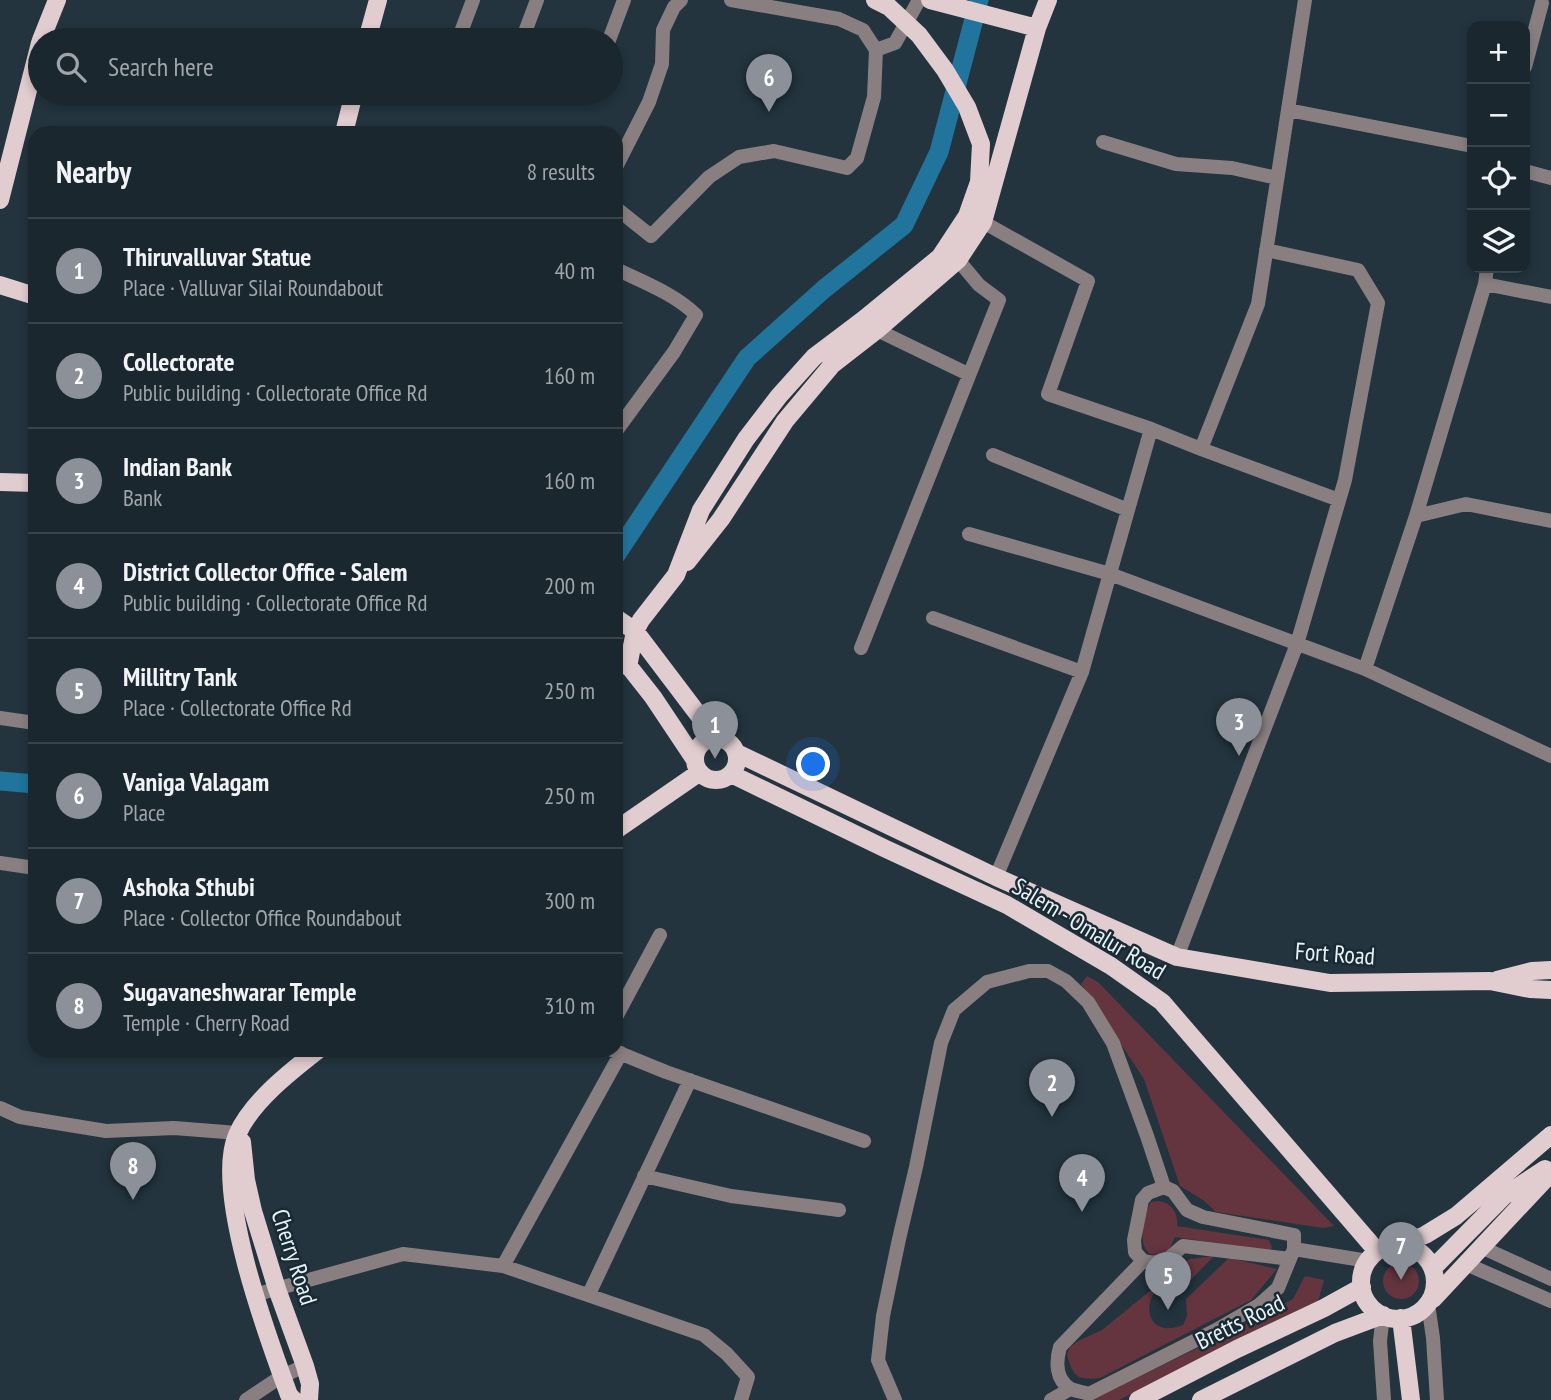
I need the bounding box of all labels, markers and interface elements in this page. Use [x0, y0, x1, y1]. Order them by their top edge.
map controls [1467, 21, 1530, 273]
button: + [1467, 21, 1530, 84]
search box [28, 28, 623, 105]
icon: search [52, 48, 90, 86]
text: Search here [108, 50, 214, 83]
pin: 6 [746, 54, 792, 112]
button: − [1467, 84, 1530, 147]
button: locate [1467, 147, 1530, 210]
text: Nearby [56, 152, 131, 191]
text: 8 results [527, 157, 595, 186]
button: layers [1467, 210, 1530, 273]
text: Thiruvalluvar Statue [123, 240, 311, 273]
text: 1 [74, 256, 85, 285]
text: 40 m [554, 256, 595, 285]
text: Place · Valluvar Silai Roundabout [123, 273, 383, 302]
text: Collectorate [123, 345, 235, 378]
text: 2 [74, 361, 85, 390]
text: 160 m [544, 361, 595, 390]
text: Public building · Collectorate Office Rd [123, 378, 428, 407]
text: Indian Bank [123, 450, 232, 483]
text: 3 [74, 466, 85, 495]
text: 160 m [544, 466, 595, 495]
text: Bank [123, 483, 162, 512]
text: District Collector Office - Salem [123, 555, 408, 588]
text: 4 [74, 571, 85, 600]
text: 200 m [544, 571, 595, 600]
text: Public building · Collectorate Office Rd [123, 588, 428, 617]
text: Millitry Tank [123, 660, 237, 693]
text: 5 [74, 676, 85, 705]
text: 250 m [544, 676, 595, 705]
text: Place · Collectorate Office Rd [123, 693, 352, 722]
pin: 3 [1216, 698, 1262, 756]
pin: 1 [692, 701, 738, 759]
your location [796, 747, 830, 781]
text: Vaniga Valagam [123, 765, 269, 798]
text: 6 [74, 781, 85, 810]
text: 250 m [544, 781, 595, 810]
text: Place [123, 798, 165, 827]
text: Ashoka Sthubi [123, 870, 255, 903]
street label: Salem - Omalur Road [1007, 871, 1172, 987]
text: 7 [74, 886, 85, 915]
text: 300 m [544, 886, 595, 915]
text: Place · Collector Office Roundabout [123, 903, 401, 932]
street label: Fort Road [1294, 935, 1376, 972]
text: Sugavaneshwarar Temple [123, 975, 357, 1008]
text: 8 [74, 991, 85, 1020]
text: 310 m [544, 991, 595, 1020]
text: Temple · Cherry Road [123, 1008, 290, 1037]
pin: 2 [1029, 1059, 1075, 1117]
pin: 8 [110, 1142, 156, 1200]
pin: 4 [1059, 1154, 1105, 1212]
street label: Cherry Road [264, 1205, 325, 1309]
pin: 7 [1378, 1222, 1424, 1280]
pin: 5 [1145, 1252, 1191, 1310]
street label: Bretts Road [1190, 1287, 1289, 1356]

